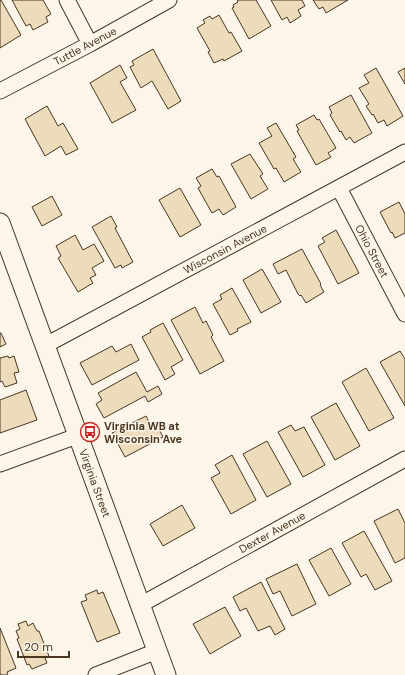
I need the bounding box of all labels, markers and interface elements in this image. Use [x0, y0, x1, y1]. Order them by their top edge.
street label: Tuttle Avenue [51, 23, 119, 69]
street label: Wisconsin Avenue [181, 221, 269, 277]
street label: Ohio Street [352, 222, 392, 280]
place label: Virginia WB at Wisconsin Ave [104, 419, 183, 446]
bus stop icon: Virginia WB at Wisconsin Ave [79, 421, 101, 443]
street label: Virginia Street [76, 447, 114, 519]
street label: Dexter Avenue [236, 508, 308, 556]
scale bar [18, 633, 69, 659]
text: 20 m [24, 639, 53, 655]

